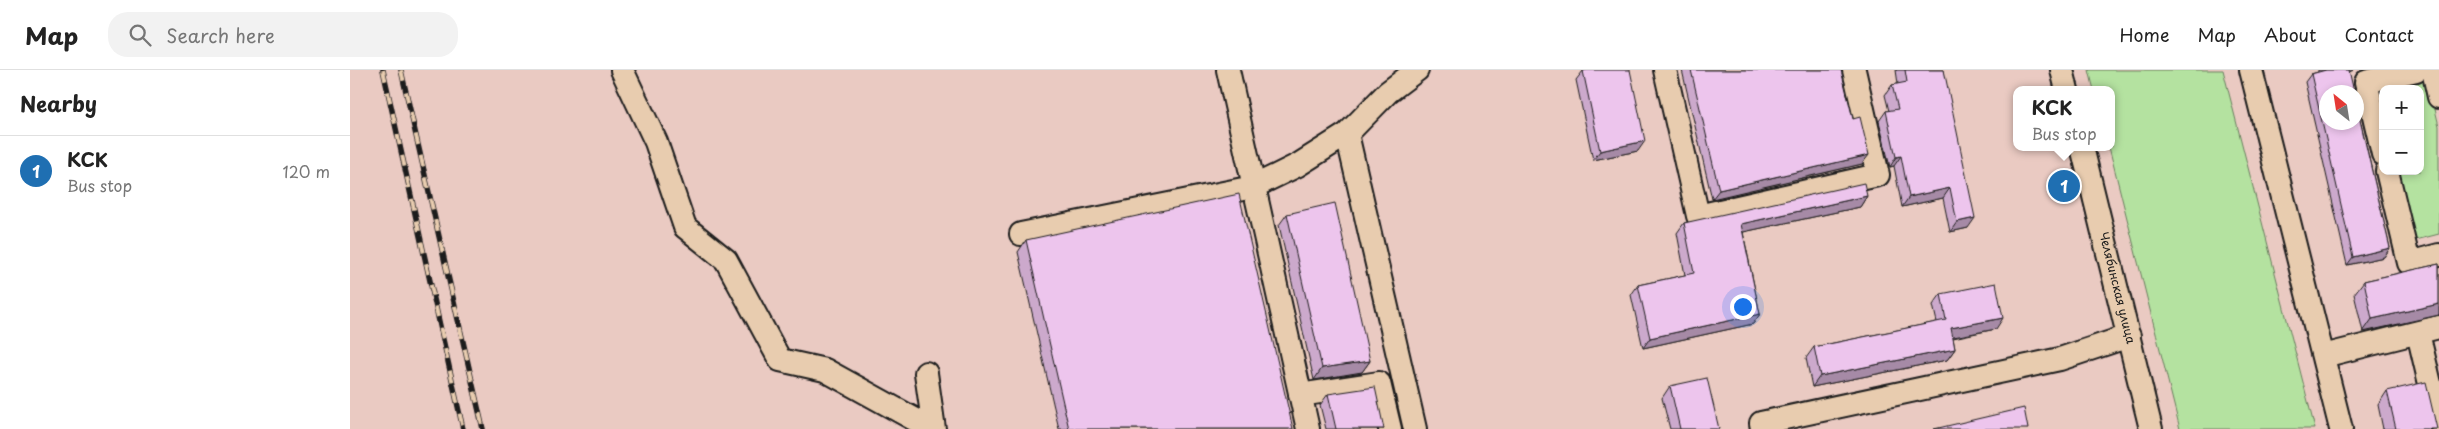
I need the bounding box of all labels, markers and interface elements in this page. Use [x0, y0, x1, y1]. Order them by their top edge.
search box [108, 12, 458, 57]
text: Map [25, 17, 78, 53]
icon: search [126, 21, 154, 49]
text: Search here [166, 21, 275, 49]
text: Home [2119, 21, 2169, 48]
text: Map [2197, 21, 2236, 48]
text: About [2264, 21, 2316, 48]
text: Contact [2344, 21, 2414, 48]
north arrow [2319, 85, 2364, 130]
map controls [2379, 85, 2424, 175]
button: + [2379, 85, 2424, 130]
popup [2013, 86, 2115, 151]
text: Nearby [20, 87, 97, 119]
text: КСК [2031, 93, 2072, 121]
text: Bus stop [2031, 121, 2097, 145]
button: − [2379, 130, 2424, 175]
text: КСК [67, 145, 108, 173]
text: 1 [32, 159, 40, 183]
text: 120 m [283, 159, 330, 183]
pin: 1 [2048, 167, 2080, 205]
text: Bus stop [67, 173, 132, 197]
street label: Челябинская улица [2095, 230, 2141, 346]
your location [1730, 294, 1756, 320]

